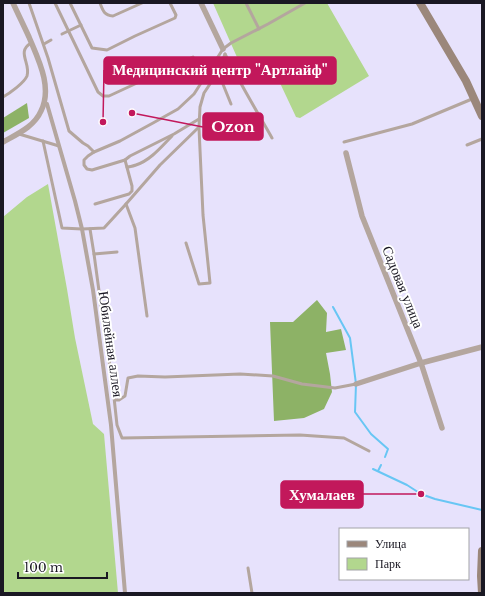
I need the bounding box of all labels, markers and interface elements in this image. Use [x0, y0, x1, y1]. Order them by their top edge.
callout: Медицинский центр "Артлайф" [104, 57, 336, 84]
text: Медицинский центр "Артлайф" [112, 60, 328, 79]
callout: Ozon [203, 113, 263, 140]
text: Ozon [211, 117, 255, 136]
street label: Садовая улица [378, 243, 428, 332]
street label: Юбилейная аллея [95, 290, 127, 399]
callout: Хумалаев [281, 481, 363, 508]
text: Хумалаев [289, 485, 355, 504]
legend [339, 528, 469, 580]
text: Улица [375, 536, 407, 551]
scale bar [18, 554, 107, 580]
text: Парк [375, 556, 401, 571]
text: 100 m [24, 560, 63, 575]

